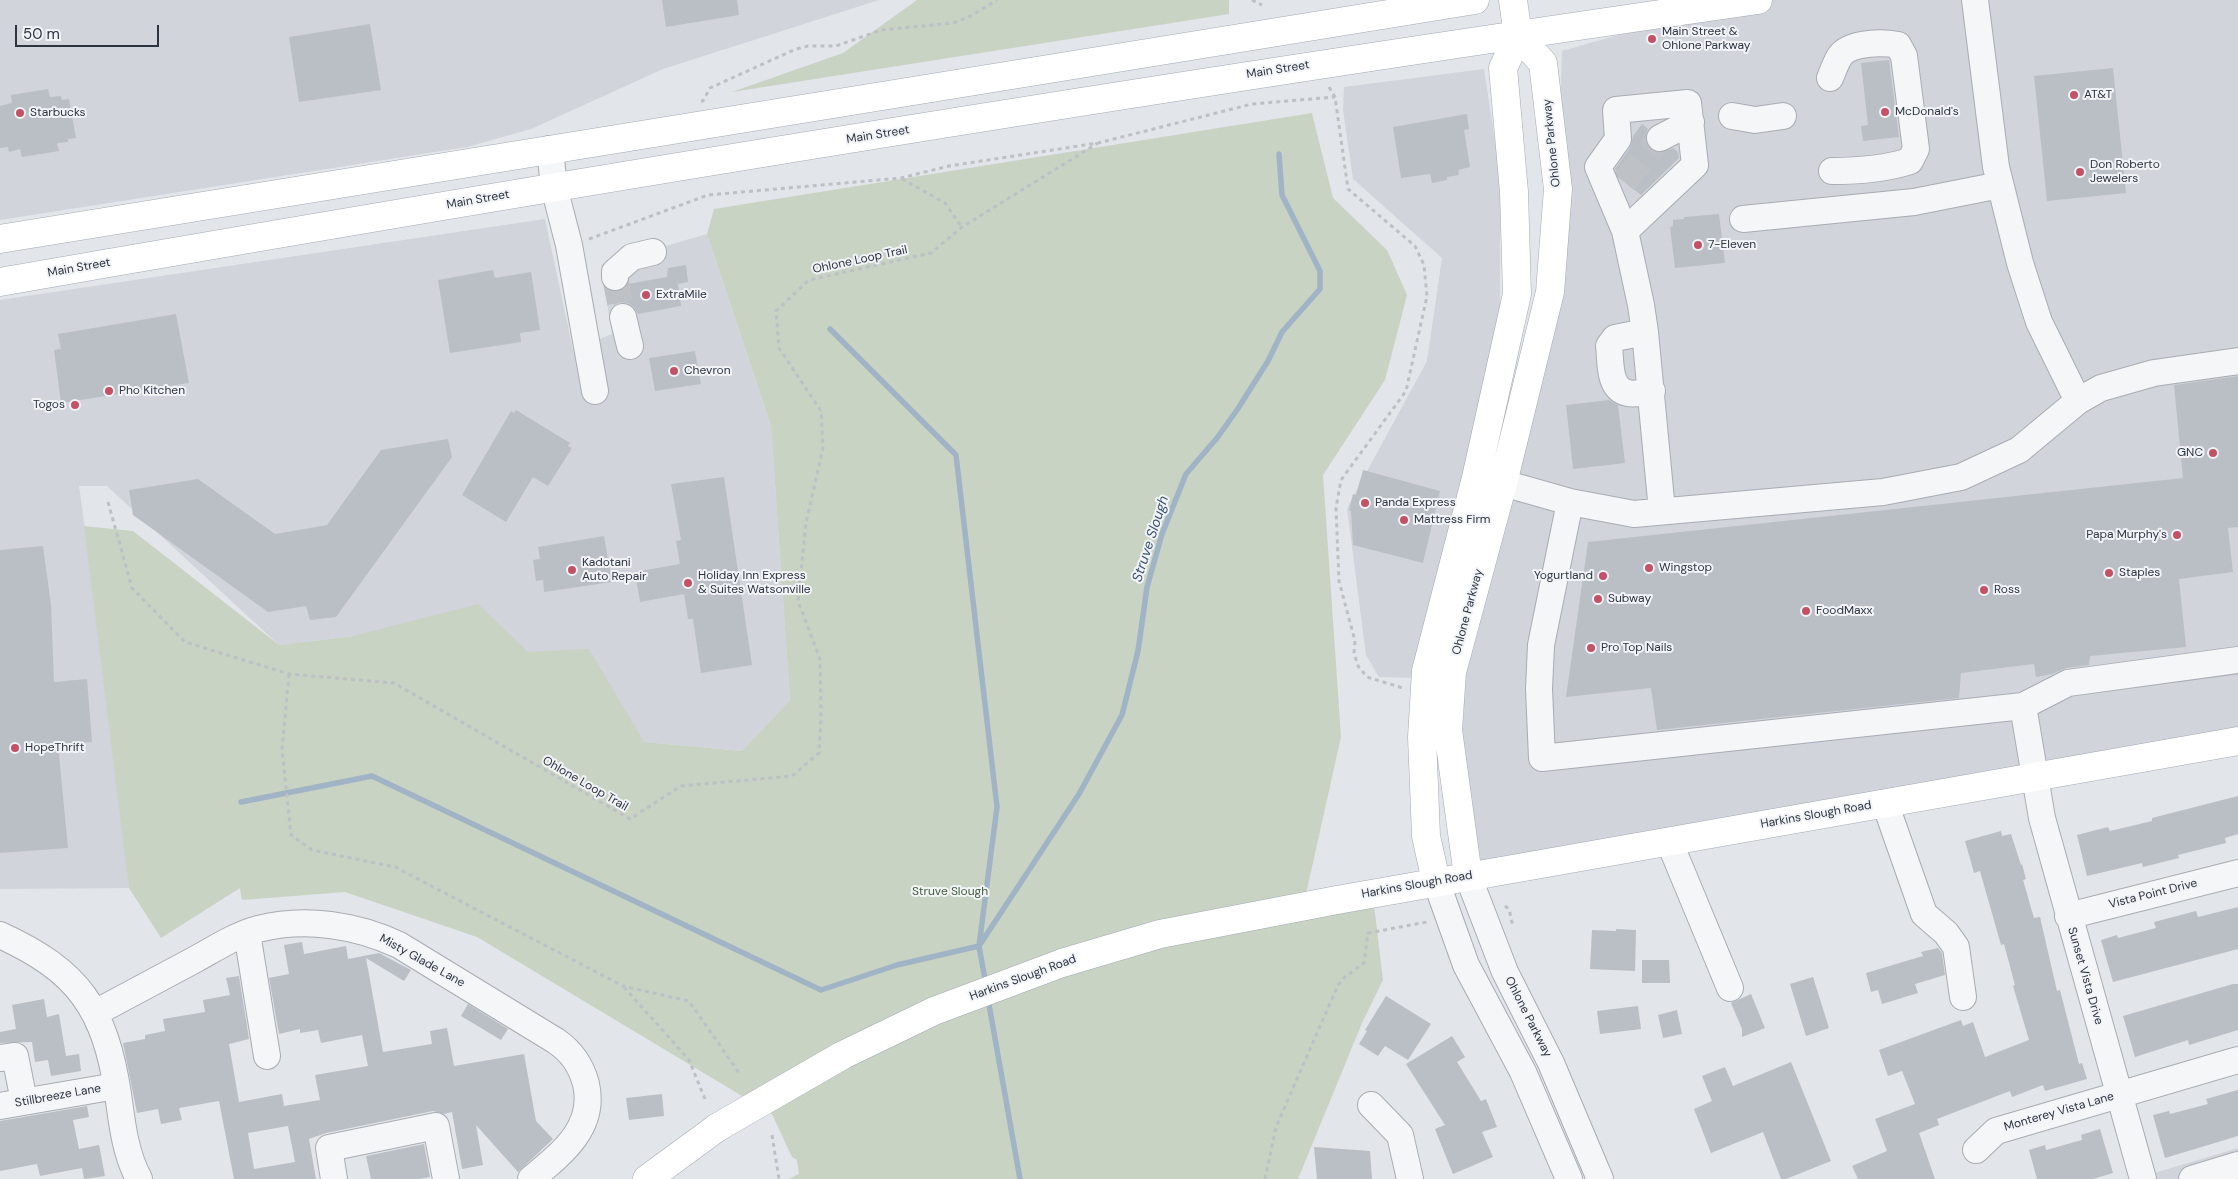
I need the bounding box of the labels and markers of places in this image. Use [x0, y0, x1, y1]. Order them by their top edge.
place label: Main Street & Ohlone Parkway [1662, 25, 1751, 53]
marker: Main Street & Ohlone Parkway [1646, 33, 1658, 45]
place label: AT&T [2084, 88, 2112, 102]
marker: AT&T [2068, 89, 2080, 101]
place label: McDonald's [1895, 105, 1959, 119]
place label: Starbucks [30, 106, 86, 120]
marker: McDonald's [1879, 106, 1891, 118]
marker: Starbucks [14, 107, 26, 119]
place label: Don Roberto Jewelers [2090, 158, 2160, 186]
marker: Don Roberto Jewelers [2074, 166, 2086, 178]
place label: 7-Eleven [1708, 238, 1756, 252]
marker: 7-Eleven [1692, 239, 1704, 251]
place label: ExtraMile [656, 288, 707, 302]
marker: ExtraMile [640, 289, 652, 301]
place label: Chevron [684, 364, 731, 378]
marker: Chevron [668, 365, 680, 377]
place label: Pho Kitchen [119, 384, 185, 398]
marker: Pho Kitchen [103, 385, 115, 397]
place label: Togos [33, 398, 65, 412]
marker: Togos [69, 399, 81, 411]
place label: GNC [2177, 446, 2203, 460]
marker: GNC [2207, 447, 2219, 459]
place label: Panda Express [1375, 496, 1456, 510]
marker: Panda Express [1359, 497, 1371, 509]
place label: Mattress Firm [1414, 513, 1491, 527]
marker: Mattress Firm [1398, 514, 1410, 526]
place label: Papa Murphy's [2086, 528, 2167, 542]
marker: Papa Murphy's [2171, 529, 2183, 541]
place label: Kadotani Auto Repair [582, 556, 646, 584]
place label: Wingstop [1659, 561, 1712, 575]
marker: Wingstop [1643, 562, 1655, 574]
marker: Kadotani Auto Repair [566, 564, 578, 576]
place label: Staples [2119, 566, 2160, 580]
marker: Staples [2103, 567, 2115, 579]
place label: Holiday Inn Express & Suites Watsonville [698, 569, 811, 597]
place label: Yogurtland [1534, 569, 1593, 583]
marker: Yogurtland [1597, 570, 1609, 582]
marker: Holiday Inn Express & Suites Watsonville [682, 577, 694, 589]
place label: Ross [1994, 583, 2020, 597]
marker: Ross [1978, 584, 1990, 596]
place label: Subway [1608, 592, 1651, 606]
marker: Subway [1592, 593, 1604, 605]
place label: FoodMaxx [1816, 604, 1872, 618]
marker: FoodMaxx [1800, 605, 1812, 617]
place label: Pro Top Nails [1601, 641, 1672, 655]
marker: Pro Top Nails [1585, 642, 1597, 654]
place label: HopeThrift [25, 741, 84, 755]
marker: HopeThrift [9, 742, 21, 754]

